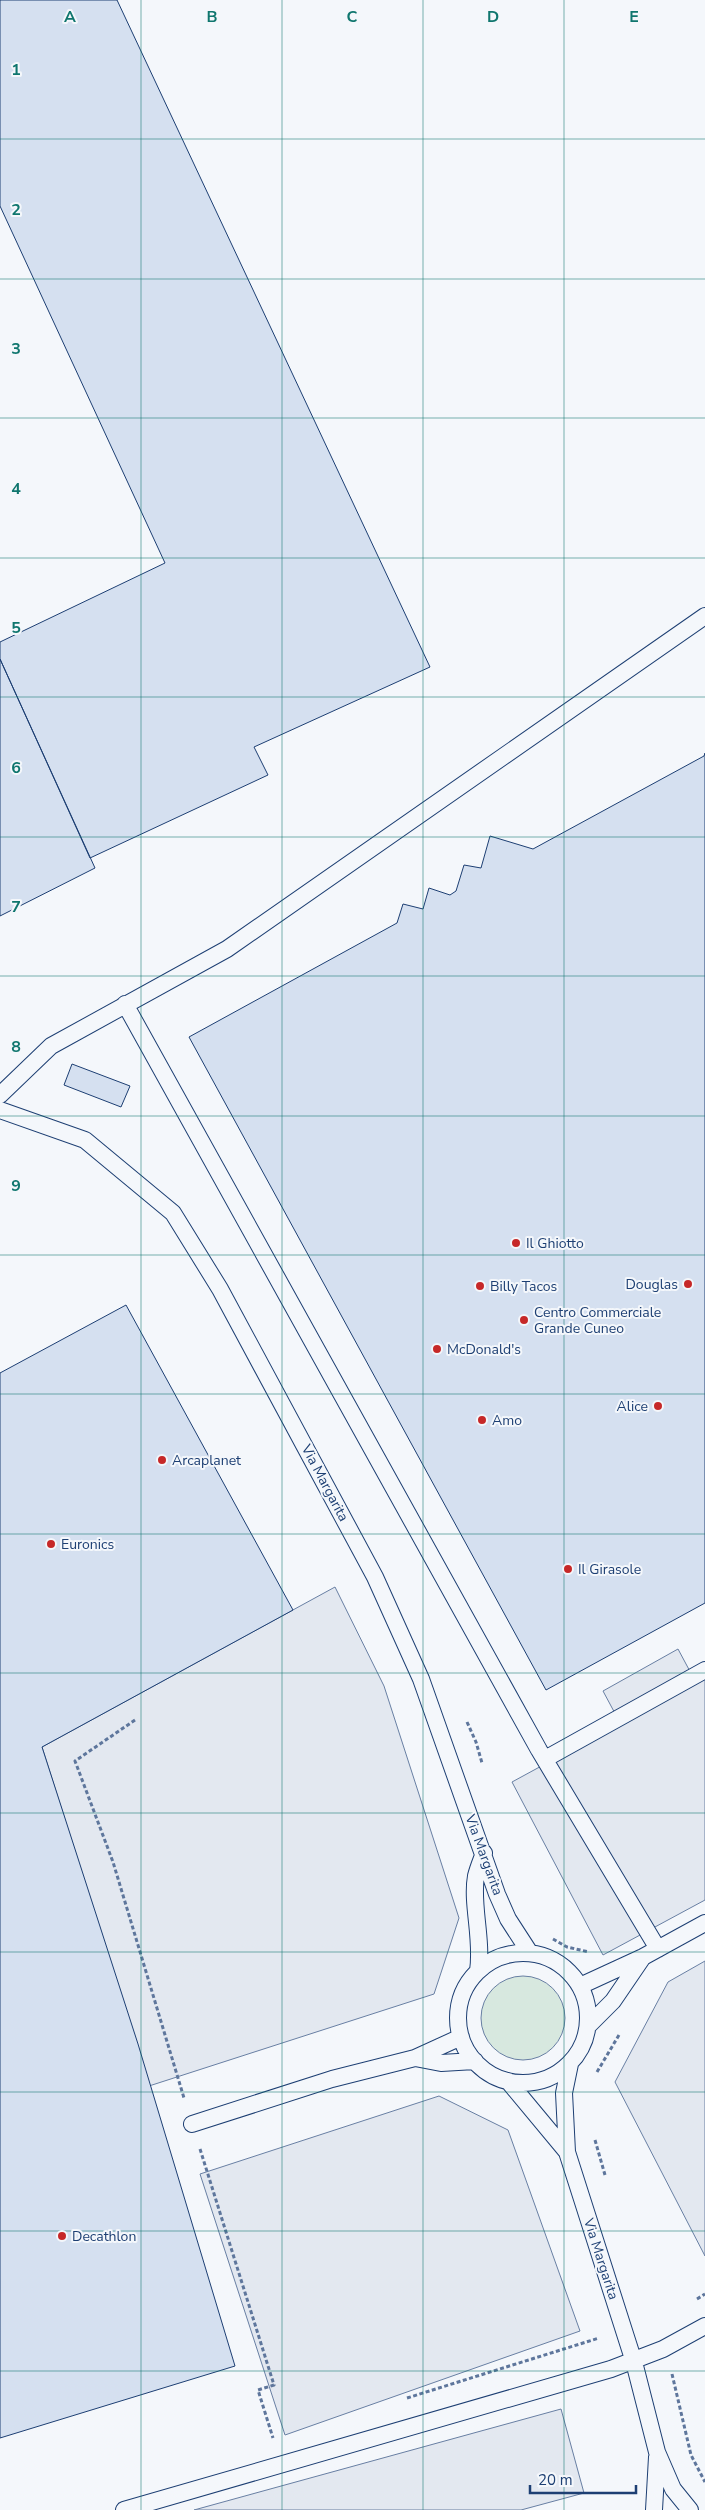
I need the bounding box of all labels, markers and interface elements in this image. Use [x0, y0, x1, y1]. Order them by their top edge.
text: A [64, 6, 76, 28]
text: B [206, 6, 218, 28]
text: C [347, 6, 358, 28]
text: D [487, 6, 499, 28]
text: E [629, 6, 639, 28]
text: 1 [11, 59, 21, 81]
text: 2 [11, 199, 21, 221]
text: 3 [11, 338, 21, 360]
text: 4 [11, 478, 21, 500]
text: 5 [11, 617, 21, 639]
text: 6 [11, 757, 21, 779]
text: 7 [11, 896, 21, 918]
text: 8 [11, 1036, 21, 1058]
text: 9 [11, 1175, 21, 1197]
place label: Il Ghiotto [526, 1234, 584, 1253]
marker: Il Ghiotto [510, 1237, 522, 1249]
place label: Douglas [625, 1275, 678, 1294]
place label: Billy Tacos [490, 1277, 558, 1296]
marker: Douglas [682, 1278, 694, 1290]
marker: Billy Tacos [474, 1280, 486, 1292]
place label: Centro Commerciale Grande Cuneo [534, 1303, 661, 1338]
marker: Centro Commerciale Grande Cuneo [518, 1314, 530, 1326]
place label: McDonald's [447, 1340, 521, 1359]
marker: McDonald's [431, 1343, 443, 1355]
place label: Alice [617, 1397, 648, 1416]
marker: Alice [652, 1400, 664, 1412]
place label: Amo [492, 1411, 522, 1430]
marker: Amo [476, 1414, 488, 1426]
street label: Via Margarita [296, 1440, 353, 1525]
place label: Arcaplanet [172, 1451, 241, 1470]
marker: Arcaplanet [156, 1454, 168, 1466]
place label: Euronics [61, 1535, 114, 1554]
marker: Euronics [45, 1538, 57, 1550]
place label: Il Girasole [578, 1560, 641, 1579]
marker: Il Girasole [562, 1563, 574, 1575]
street label: Via Margarita [460, 1811, 507, 1898]
street label: Via Margarita [579, 2215, 623, 2302]
place label: Decathlon [72, 2227, 136, 2246]
marker: Decathlon [56, 2230, 68, 2242]
scale bar [530, 2462, 636, 2494]
text: 20 m [538, 2470, 573, 2490]

